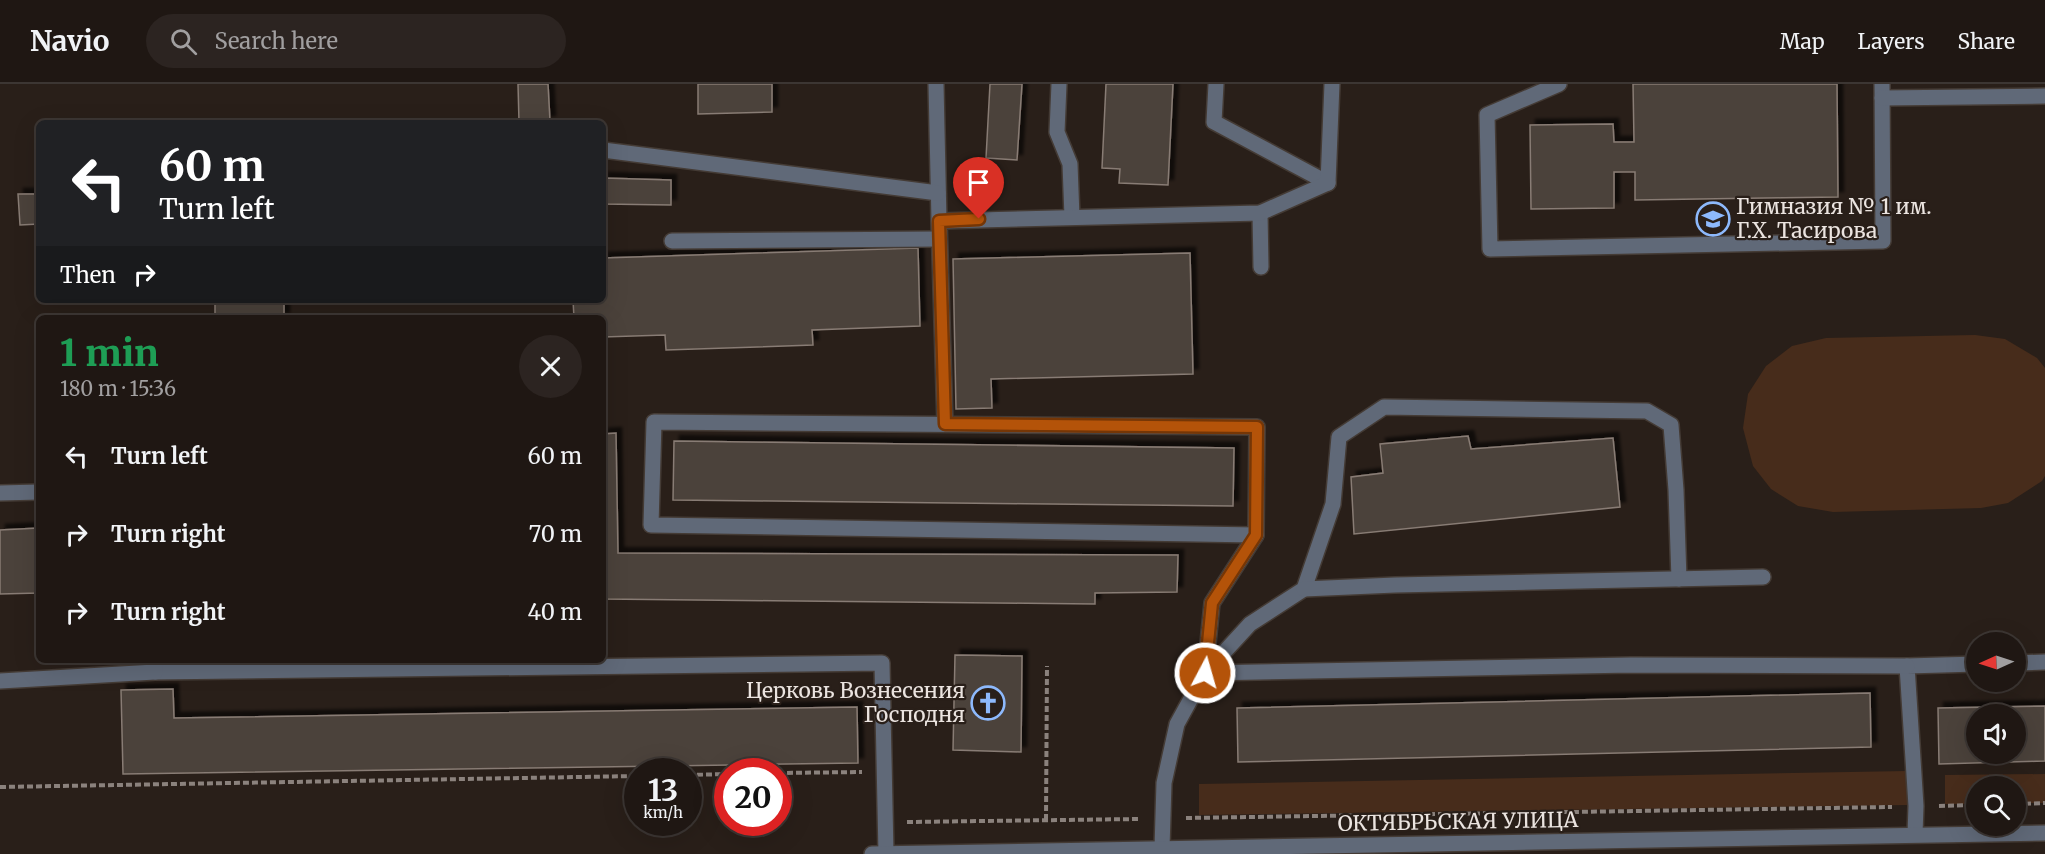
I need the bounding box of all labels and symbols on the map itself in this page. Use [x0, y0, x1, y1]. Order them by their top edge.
pin [953, 157, 1004, 219]
place label: Гимназия № 1 им. Г.Х. Тасирова [1736, 193, 1932, 244]
school or university icon: Гимназия № 1 им. Г.Х. Тасирова [1695, 201, 1731, 237]
north arrow [1966, 632, 2026, 692]
position arrow [1173, 641, 1237, 705]
place label: Церковь Вознесения Господня [746, 677, 965, 728]
church icon: Церковь Вознесения Господня [970, 685, 1006, 721]
speed limit sign: 20 [714, 758, 792, 836]
street label: ОКТЯБРЬСКАЯ УЛИЦА [1337, 806, 1579, 837]

